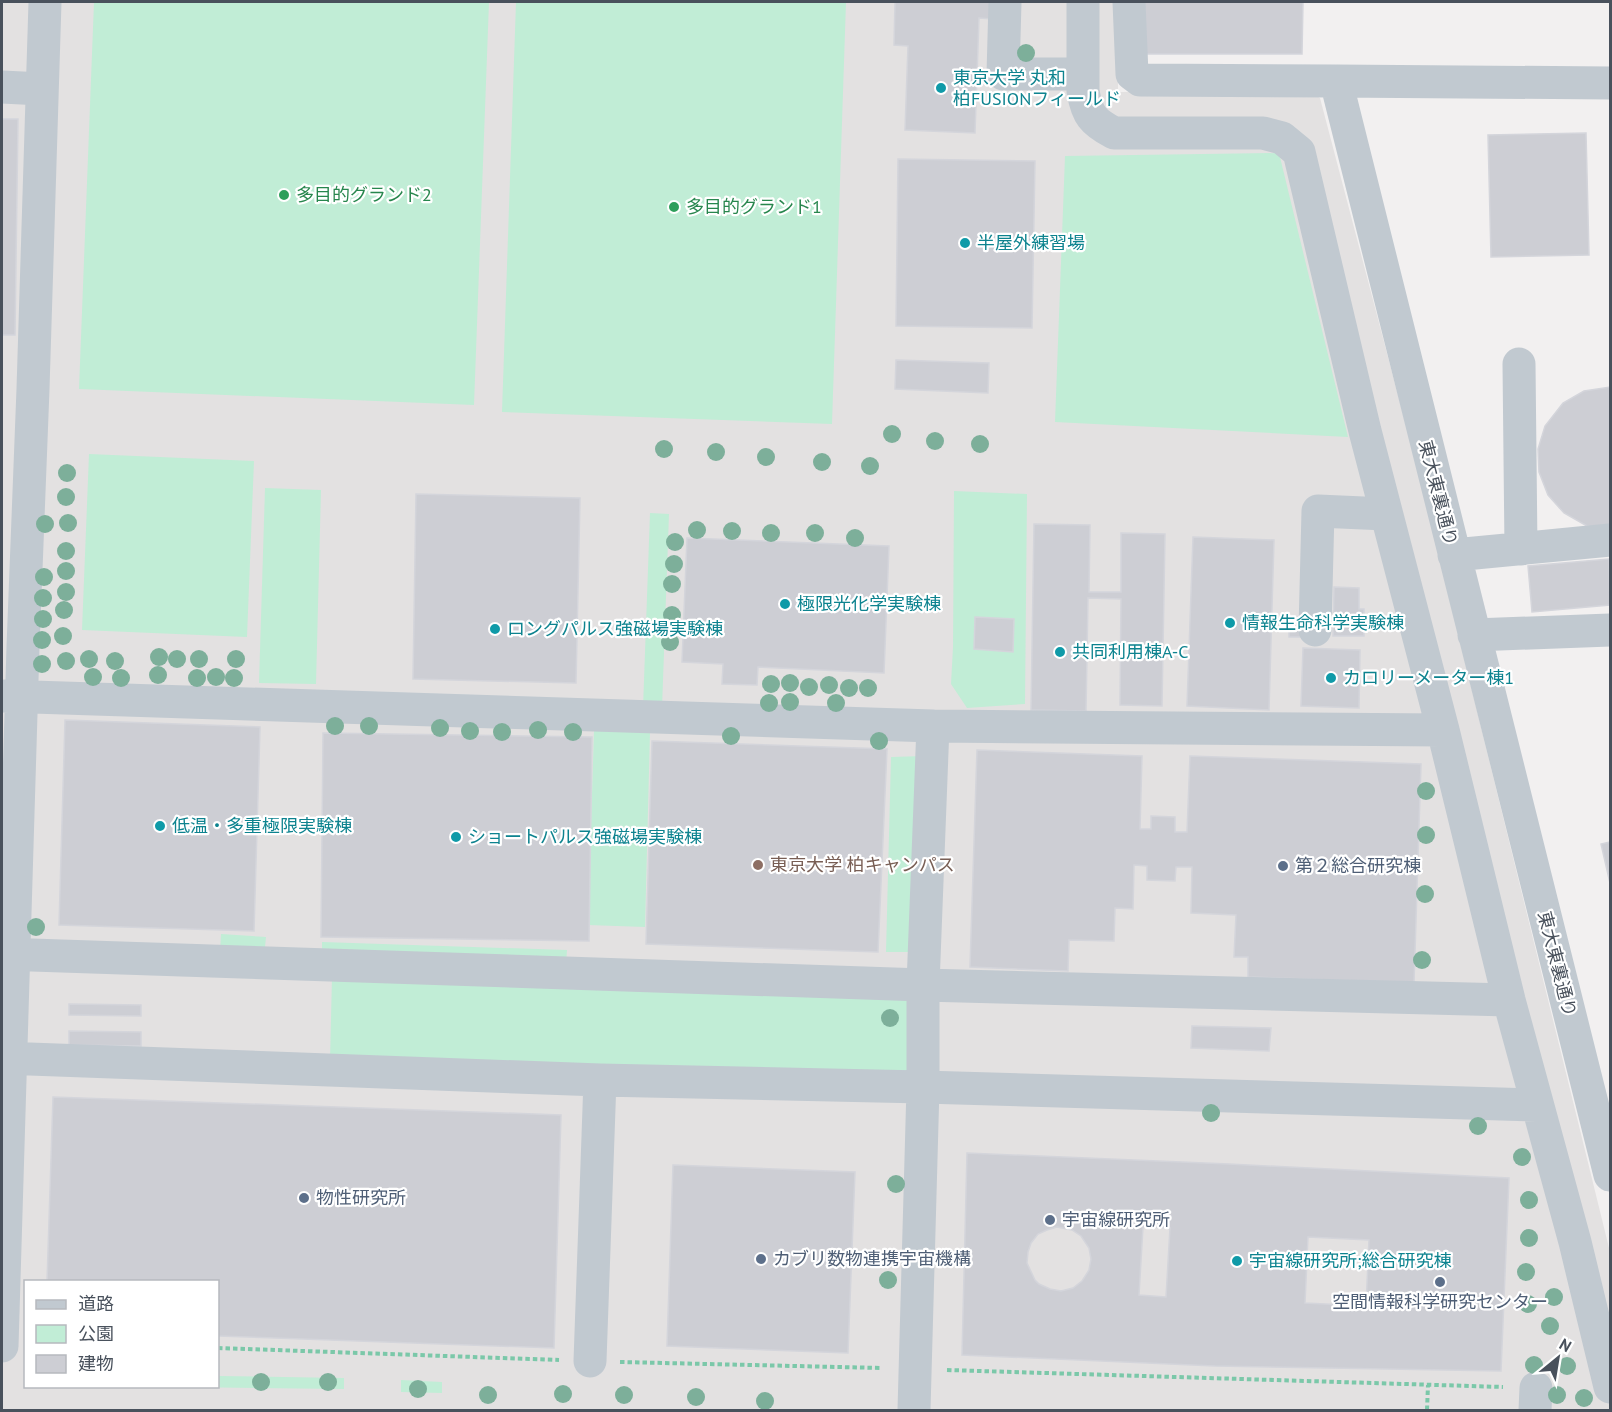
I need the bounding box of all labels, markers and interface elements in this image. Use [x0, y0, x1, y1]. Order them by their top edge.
place label: 東京大学 丸和 柏FUSIONフィールド [953, 66, 1121, 110]
marker: 東京大学 丸和 柏FUSIONフィールド [934, 81, 948, 95]
place label: 多目的グランド2 [296, 183, 432, 206]
marker: 多目的グランド2 [277, 188, 291, 202]
place label: 多目的グランド1 [686, 195, 822, 218]
marker: 多目的グランド1 [667, 200, 681, 214]
place label: 半屋外練習場 [977, 231, 1085, 254]
marker: 半屋外練習場 [958, 236, 972, 250]
street label: 東大東裏通り [1414, 438, 1463, 548]
place label: 極限光化学実験棟 [797, 592, 941, 615]
marker: 極限光化学実験棟 [778, 597, 792, 611]
place label: 情報生命科学実験棟 [1242, 611, 1404, 634]
marker: 情報生命科学実験棟 [1223, 616, 1237, 630]
place label: ロングパルス強磁場実験棟 [507, 617, 723, 640]
marker: ロングパルス強磁場実験棟 [488, 622, 502, 636]
place label: 共同利用棟A-C [1072, 640, 1189, 663]
marker: 共同利用棟A-C [1053, 645, 1067, 659]
place label: カロリーメーター棟1 [1343, 666, 1514, 689]
marker: カロリーメーター棟1 [1324, 671, 1338, 685]
place label: 低温・多重極限実験棟 [172, 814, 352, 837]
marker: 低温・多重極限実験棟 [153, 819, 167, 833]
place label: ショートパルス強磁場実験棟 [468, 825, 702, 848]
marker: ショートパルス強磁場実験棟 [449, 830, 463, 844]
place label: 東京大学 柏キャンパス [770, 853, 955, 876]
place label: 第２総合研究棟 [1295, 854, 1421, 877]
marker: 東京大学 柏キャンパス [751, 858, 765, 872]
marker: 第２総合研究棟 [1276, 859, 1290, 873]
street label: 東大東裏通り [1533, 909, 1582, 1019]
place label: 物性研究所 [316, 1186, 406, 1209]
marker: 物性研究所 [297, 1191, 311, 1205]
place label: 宇宙線研究所 [1062, 1208, 1170, 1231]
marker: 宇宙線研究所 [1043, 1213, 1057, 1227]
place label: カブリ数物連携宇宙機構 [773, 1247, 971, 1270]
place label: 宇宙線研究所;総合研究棟 [1249, 1249, 1452, 1272]
marker: カブリ数物連携宇宙機構 [754, 1252, 768, 1266]
marker: 宇宙線研究所;総合研究棟 [1230, 1254, 1244, 1268]
marker: 空間情報科学研究センター [1433, 1275, 1447, 1289]
legend [24, 1280, 219, 1388]
place label: 空間情報科学研究センター [1332, 1290, 1548, 1313]
text: 道路 [78, 1292, 114, 1315]
text: 公園 [78, 1322, 114, 1345]
north arrow [1528, 1328, 1588, 1388]
text: N [1556, 1334, 1575, 1356]
text: 建物 [78, 1352, 114, 1375]

